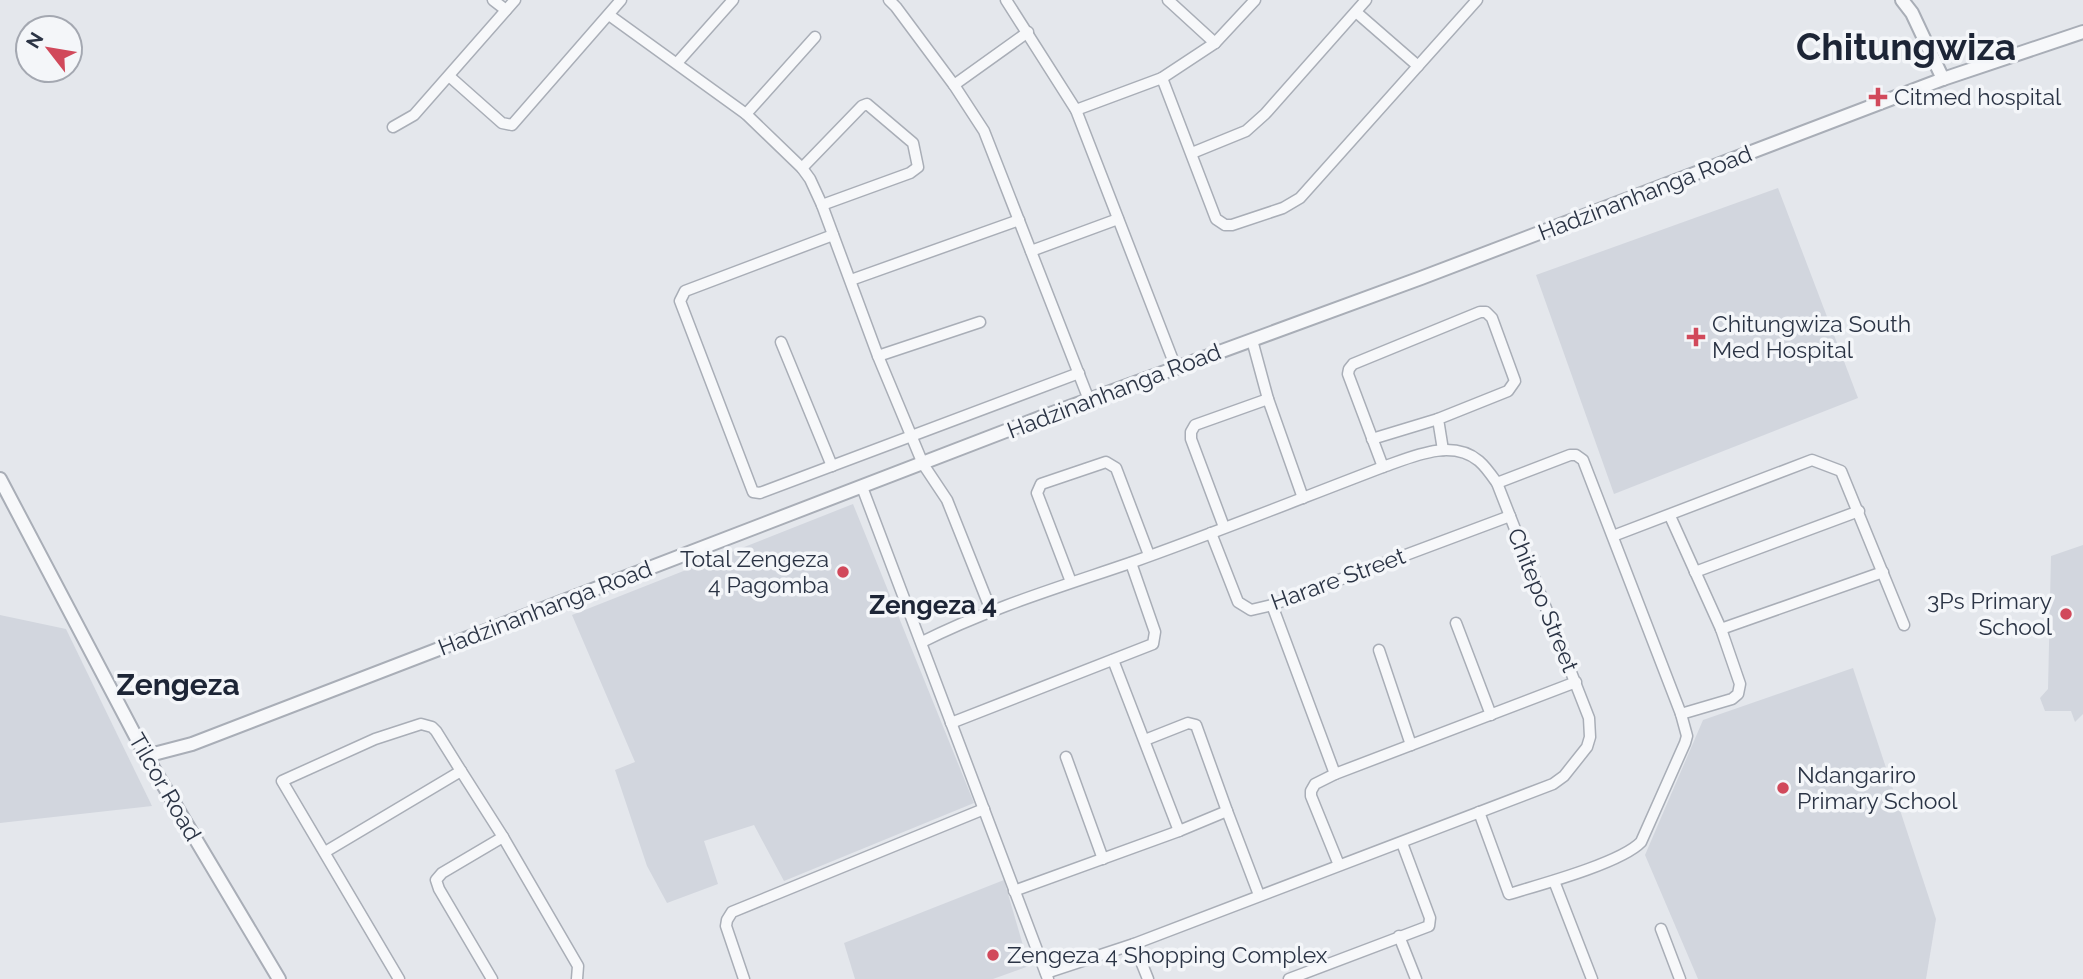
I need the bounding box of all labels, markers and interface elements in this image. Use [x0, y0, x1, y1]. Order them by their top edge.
north arrow [14, 14, 84, 84]
district label: Chitungwiza [1796, 25, 2016, 69]
text: N [21, 28, 48, 52]
place label: Citmed hospital [1894, 83, 2062, 110]
marker: Citmed hospital [1868, 87, 1888, 107]
street label: Hadzinanhanga Road [1534, 139, 1755, 246]
place label: Chitungwiza South Med Hospital [1712, 310, 1911, 363]
marker: Chitungwiza South Med Hospital [1686, 327, 1706, 347]
street label: Hadzinanhanga Road [1003, 337, 1224, 444]
street label: Chitepo Street [1502, 524, 1585, 676]
street label: Harare Street [1267, 542, 1409, 615]
place label: Total Zengeza 4 Pagomba [680, 545, 829, 598]
street label: Hadzinanhanga Road [434, 554, 655, 661]
marker: Total Zengeza 4 Pagomba [835, 564, 851, 580]
place label: 3Ps Primary School [1927, 587, 2053, 640]
district label: Zengeza 4 [869, 590, 997, 620]
marker: 3Ps Primary School [2058, 606, 2074, 622]
district label: Zengeza [116, 667, 240, 702]
street label: Tilcor Road [124, 728, 207, 845]
place label: Ndangariro Primary School [1797, 761, 1958, 814]
marker: Ndangariro Primary School [1775, 780, 1791, 796]
place label: Zengeza 4 Shopping Complex [1007, 941, 1328, 968]
marker: Zengeza 4 Shopping Complex [985, 947, 1001, 963]

